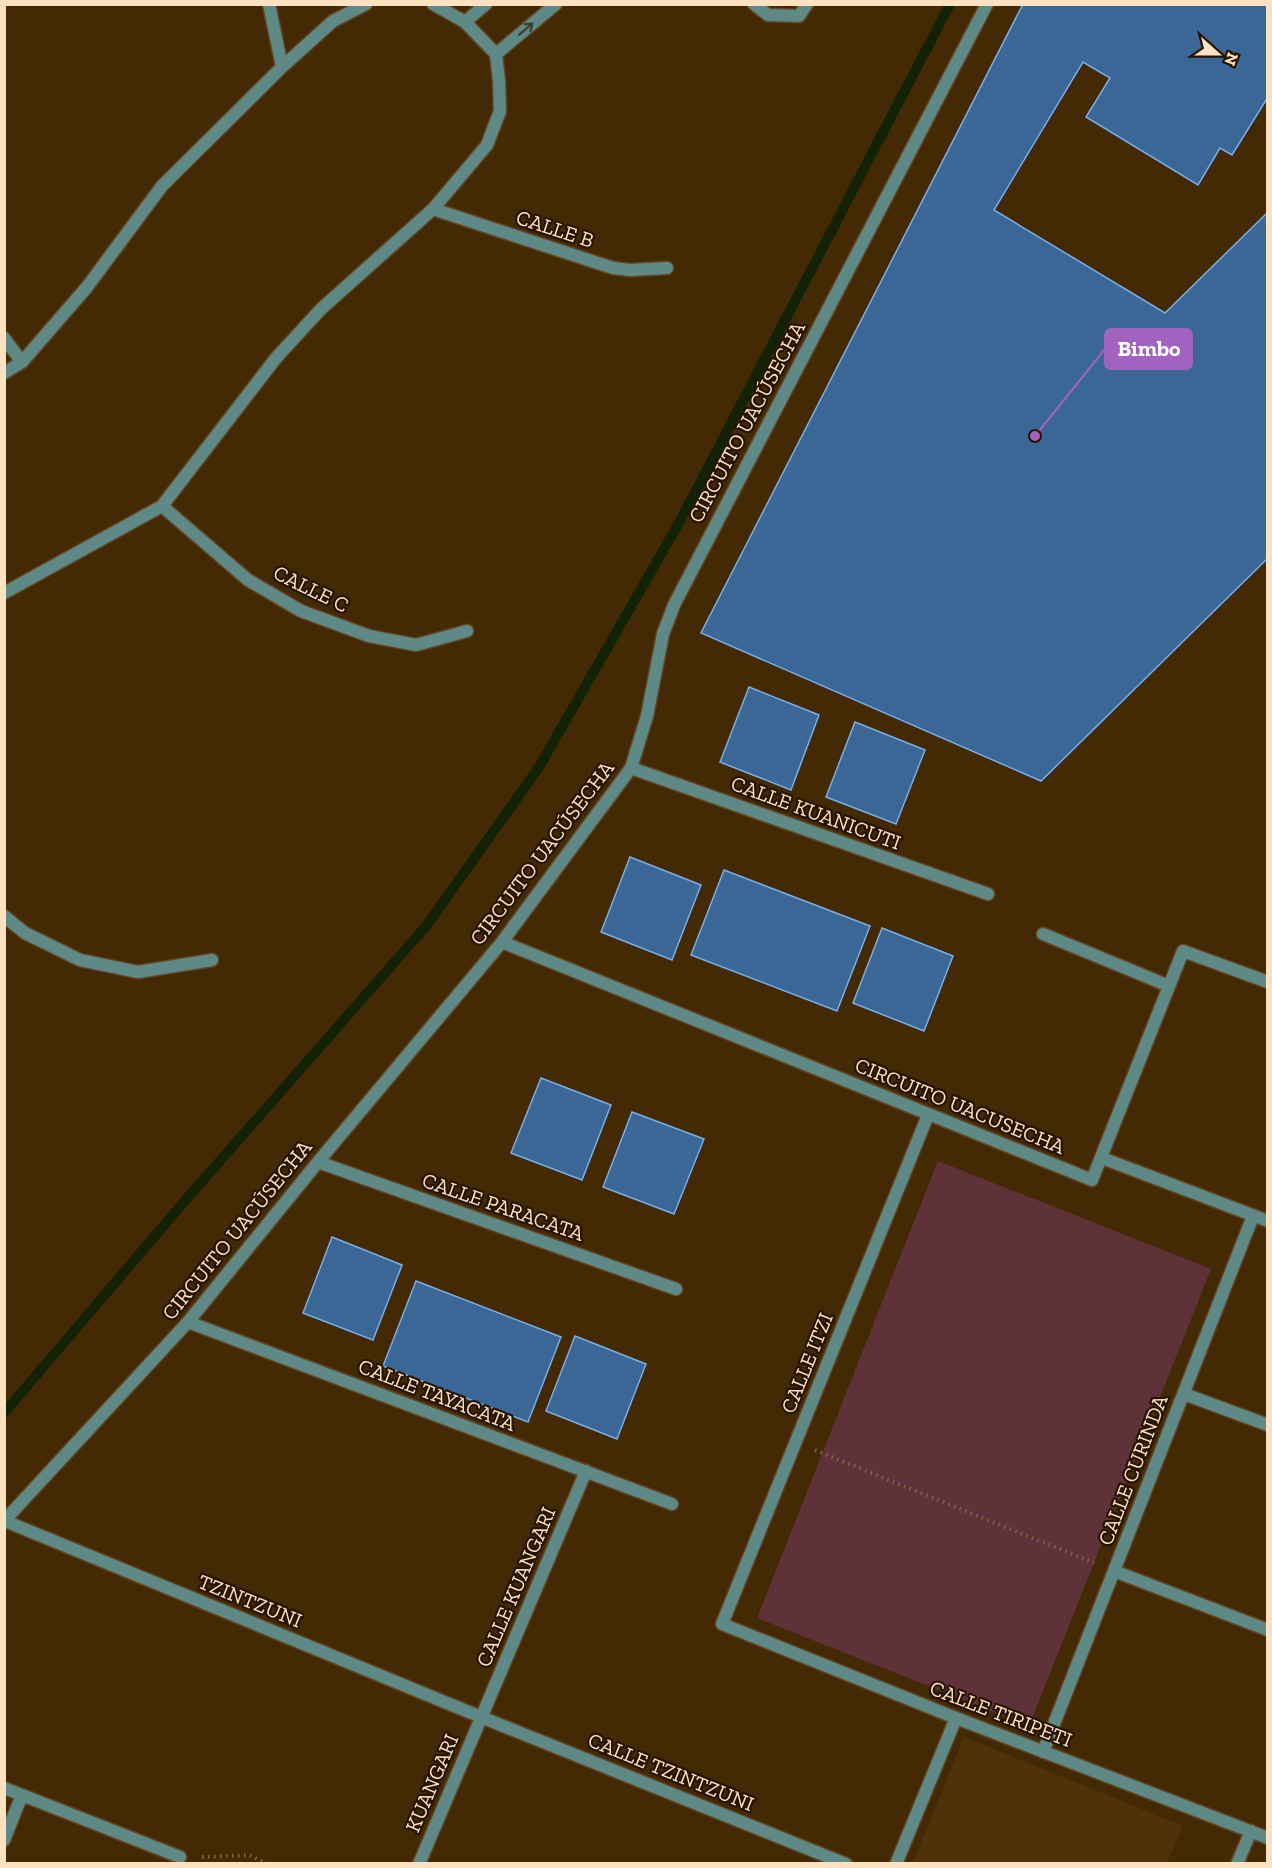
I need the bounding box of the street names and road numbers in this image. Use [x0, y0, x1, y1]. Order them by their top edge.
street label: CALLE B [513, 204, 597, 253]
street label: CIRCUITO UACÚSECHA [683, 317, 810, 527]
street label: CALLE C [269, 560, 353, 617]
street label: CIRCUITO UACÚSECHA [464, 755, 619, 950]
street label: CALLE KUANICUTI [728, 770, 904, 855]
street label: CIRCUITO UACUSECHA [852, 1052, 1069, 1159]
street label: CIRCUITO UACÚSECHA [156, 1134, 317, 1325]
street label: CALLE PARACATA [419, 1167, 588, 1246]
street label: CALLE ITZI [775, 1309, 838, 1417]
street label: CALLE TAYACATA [355, 1353, 520, 1436]
street label: CALLE CURINDA [1092, 1391, 1173, 1548]
street label: CALLE KUANGARI [471, 1503, 561, 1671]
street label: TZINTZUNI [195, 1568, 306, 1633]
street label: CALLE TIRIPETI [927, 1675, 1076, 1752]
street label: CALLE TZINTZUNI [585, 1727, 758, 1816]
street label: KUANGARI [400, 1730, 463, 1836]

